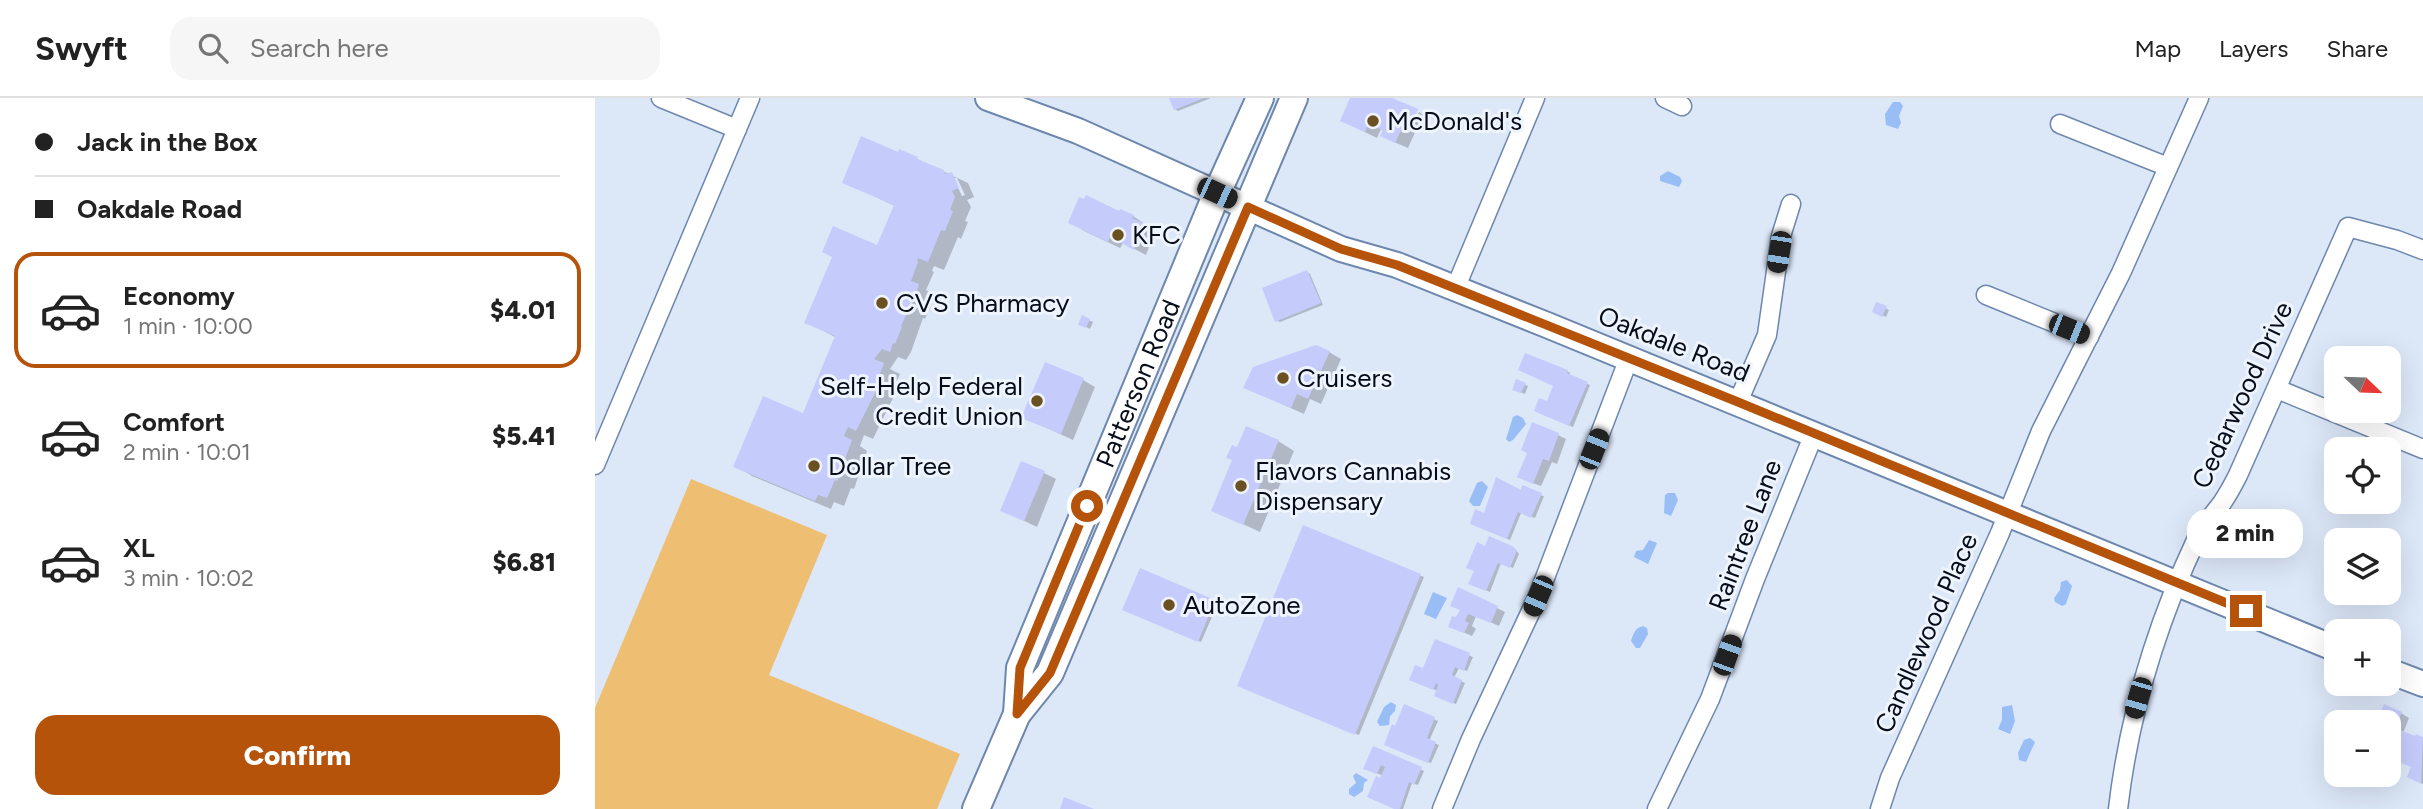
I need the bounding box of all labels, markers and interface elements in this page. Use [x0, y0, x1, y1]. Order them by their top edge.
search box [170, 17, 660, 80]
text: Swyft [35, 29, 128, 68]
icon: search [194, 29, 232, 67]
text: Search here [250, 32, 389, 64]
text: Map [2134, 34, 2181, 63]
text: Layers [2219, 34, 2288, 63]
text: Share [2326, 34, 2388, 63]
place label: McDonald's [1387, 105, 1522, 137]
marker: McDonald's [1365, 113, 1381, 129]
text: Jack in the Box [77, 126, 258, 158]
car [1194, 175, 1241, 211]
text: Oakdale Road [77, 193, 242, 225]
place label: KFC [1132, 219, 1181, 251]
marker: KFC [1110, 227, 1126, 243]
car [1766, 230, 1793, 274]
icon: car [39, 279, 102, 342]
text: Economy [123, 280, 235, 312]
place label: CVS Pharmacy [896, 287, 1070, 319]
text: $4.01 [490, 294, 556, 326]
marker: CVS Pharmacy [874, 295, 890, 311]
street label: Patterson Road [1089, 295, 1187, 472]
street label: Cedarwood Drive [2185, 297, 2299, 493]
street label: Oakdale Road [1594, 299, 1754, 389]
car [2046, 311, 2093, 347]
text: 1 min · 10:00 [123, 312, 253, 340]
north arrow [2324, 346, 2401, 424]
map controls [2324, 346, 2401, 787]
place label: Cruisers [1297, 362, 1392, 394]
place label: Self-Help Federal Credit Union [820, 370, 1023, 432]
marker: Cruisers [1275, 370, 1291, 386]
marker: Self-Help Federal Credit Union [1029, 393, 1045, 409]
icon: car [39, 405, 102, 468]
text: Comfort [123, 406, 225, 438]
text: $5.41 [492, 420, 556, 452]
car [1577, 426, 1612, 472]
button: locate [2324, 437, 2401, 514]
text: 2 min · 10:01 [123, 438, 251, 466]
place label: Dollar Tree [828, 450, 951, 482]
place label: Flavors Cannabis Dispensary [1255, 455, 1451, 517]
street label: Raintree Lane [1702, 455, 1788, 615]
marker: Dollar Tree [806, 458, 822, 474]
marker: Flavors Cannabis Dispensary [1233, 478, 1249, 494]
route start [1071, 490, 1103, 522]
callout: 2 min [2188, 510, 2304, 559]
text: 2 min [2216, 519, 2274, 547]
street label: Candlewood Place [1868, 528, 1984, 738]
button: layers [2324, 528, 2401, 605]
icon: car [39, 531, 102, 594]
text: XL [123, 532, 155, 564]
text: $6.81 [493, 546, 556, 578]
text: 3 min · 10:02 [123, 564, 254, 592]
car [1521, 573, 1556, 619]
place label: AutoZone [1183, 589, 1300, 621]
route end [2230, 595, 2262, 627]
marker: AutoZone [1161, 597, 1177, 613]
button: + [2324, 619, 2401, 696]
car [1710, 632, 1745, 678]
car [2123, 675, 2154, 721]
button: − [2324, 710, 2401, 787]
button: Confirm [35, 715, 560, 795]

